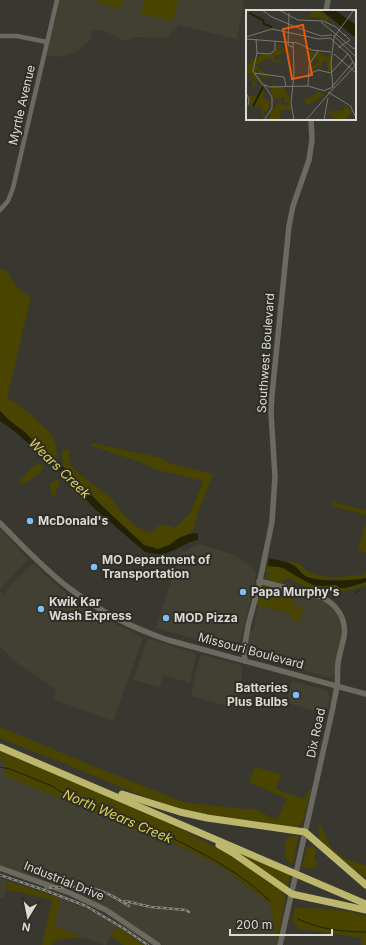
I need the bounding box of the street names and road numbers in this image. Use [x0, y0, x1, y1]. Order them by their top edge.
street label: Myrtle Avenue [5, 63, 38, 146]
street label: Southwest Boulevard [254, 293, 277, 413]
street label: Missouri Boulevard [197, 629, 306, 672]
street label: Dix Road [303, 707, 328, 759]
street label: Industrial Drive [22, 858, 107, 903]

